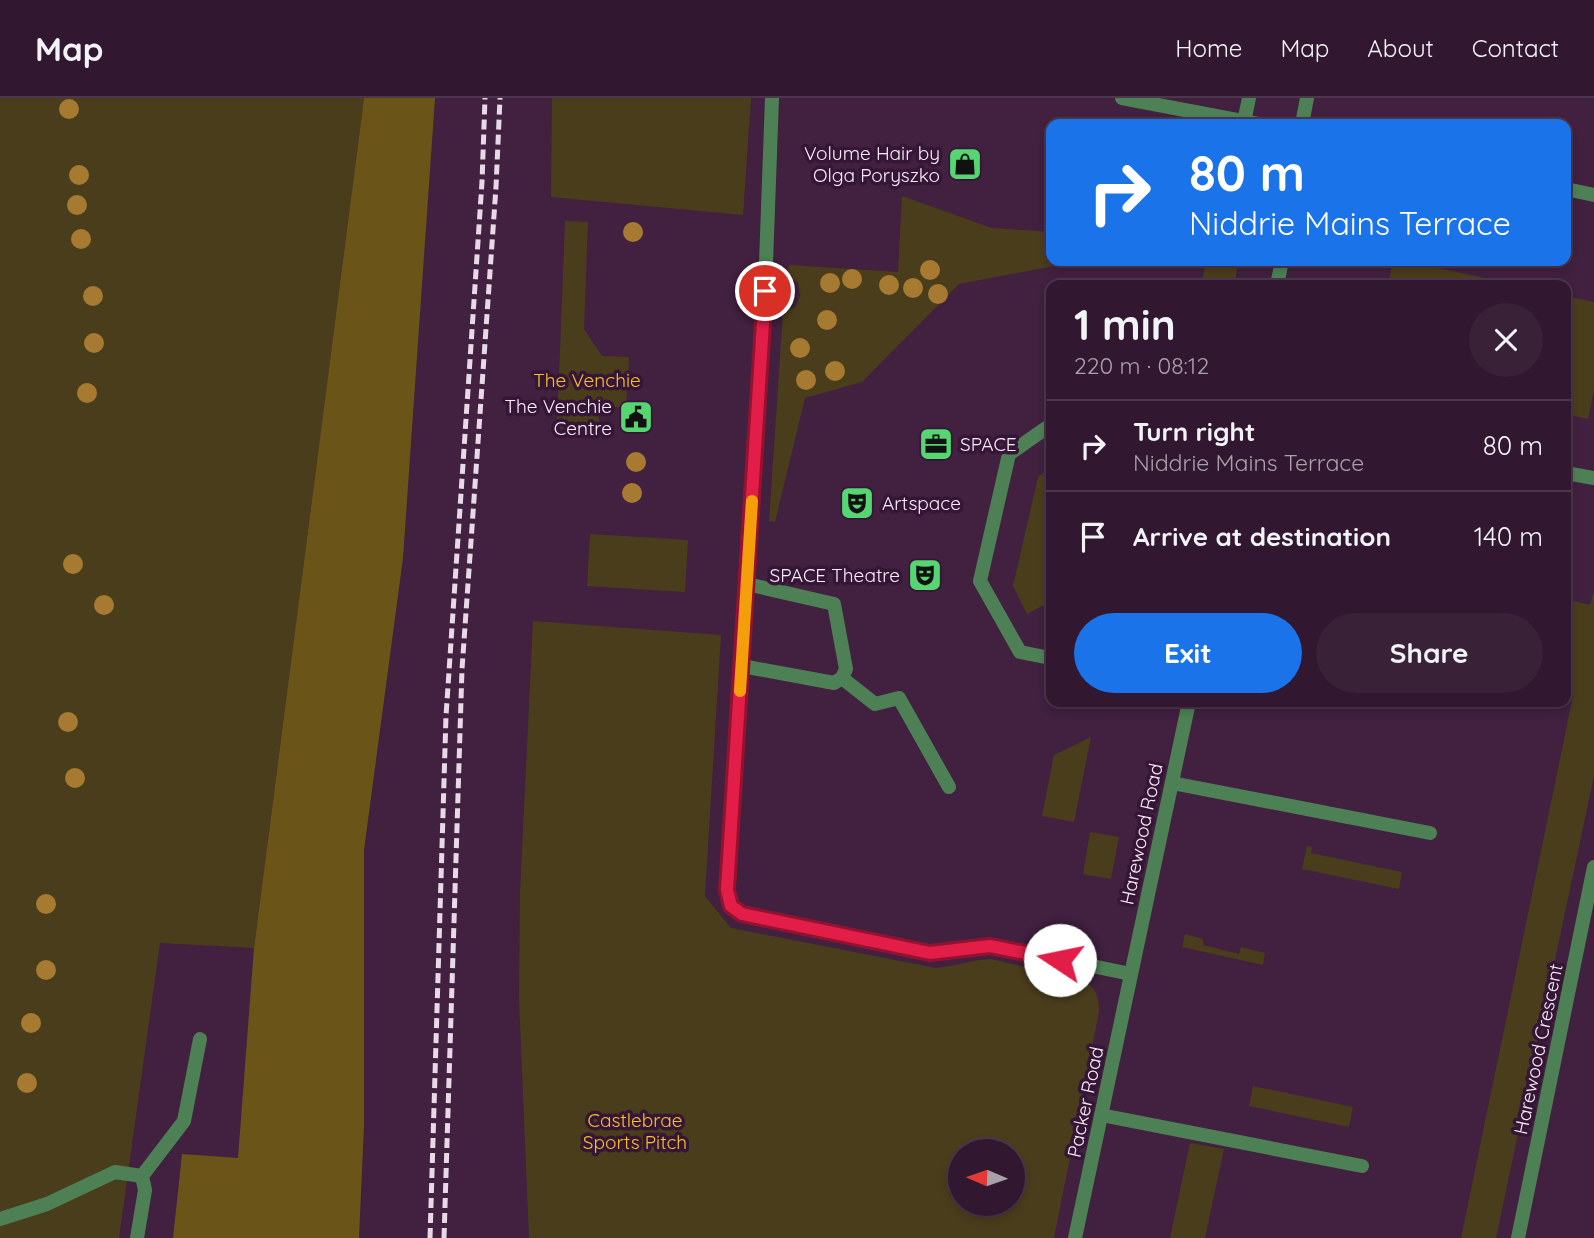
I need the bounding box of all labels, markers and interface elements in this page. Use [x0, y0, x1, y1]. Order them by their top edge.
text: Map [35, 28, 103, 69]
text: Home [1175, 33, 1242, 63]
text: Map [1280, 33, 1329, 63]
text: About [1367, 33, 1434, 63]
text: Contact [1472, 33, 1559, 63]
place label: Volume Hair by Olga Poryszko [804, 141, 940, 187]
text: 80 m [1189, 142, 1305, 203]
shop icon: Volume Hair by Olga Poryszko [946, 145, 984, 183]
icon: right [1074, 147, 1165, 238]
text: Niddrie Mains Terrace [1189, 203, 1511, 243]
pin [735, 261, 795, 321]
icon: arrive [746, 272, 784, 310]
text: 1 min [1074, 298, 1176, 351]
button: close [1469, 303, 1543, 377]
text: 220 m · 08:12 [1074, 351, 1209, 380]
park label: The Venchie [533, 368, 641, 392]
place label: The Venchie Centre [504, 394, 612, 440]
public building icon: The Venchie Centre [617, 398, 655, 436]
text: Turn right [1133, 415, 1255, 448]
office icon: SPACE [917, 425, 955, 463]
icon: right [1074, 427, 1112, 465]
text: 80 m [1483, 429, 1543, 462]
place label: SPACE [960, 432, 1017, 456]
text: Niddrie Mains Terrace [1133, 448, 1364, 477]
theatre icon: Artspace [838, 484, 876, 522]
place label: Artspace [882, 491, 961, 515]
icon: arrive [1074, 518, 1112, 556]
text: Arrive at destination [1133, 520, 1391, 553]
text: 140 m [1474, 520, 1543, 553]
theatre icon: SPACE Theatre [906, 556, 944, 594]
place label: SPACE Theatre [770, 563, 900, 587]
button: Exit [1074, 613, 1302, 693]
button: Share [1316, 613, 1543, 693]
street label: Harewood Road [1114, 761, 1168, 907]
position arrow [1023, 923, 1097, 997]
street label: Harewood Crescent [1508, 962, 1568, 1136]
street label: Packer Road [1062, 1044, 1108, 1160]
park label: Castlebrae Sports Pitch [583, 1108, 687, 1154]
north arrow [948, 1139, 1026, 1216]
map controls [948, 1139, 1025, 1216]

